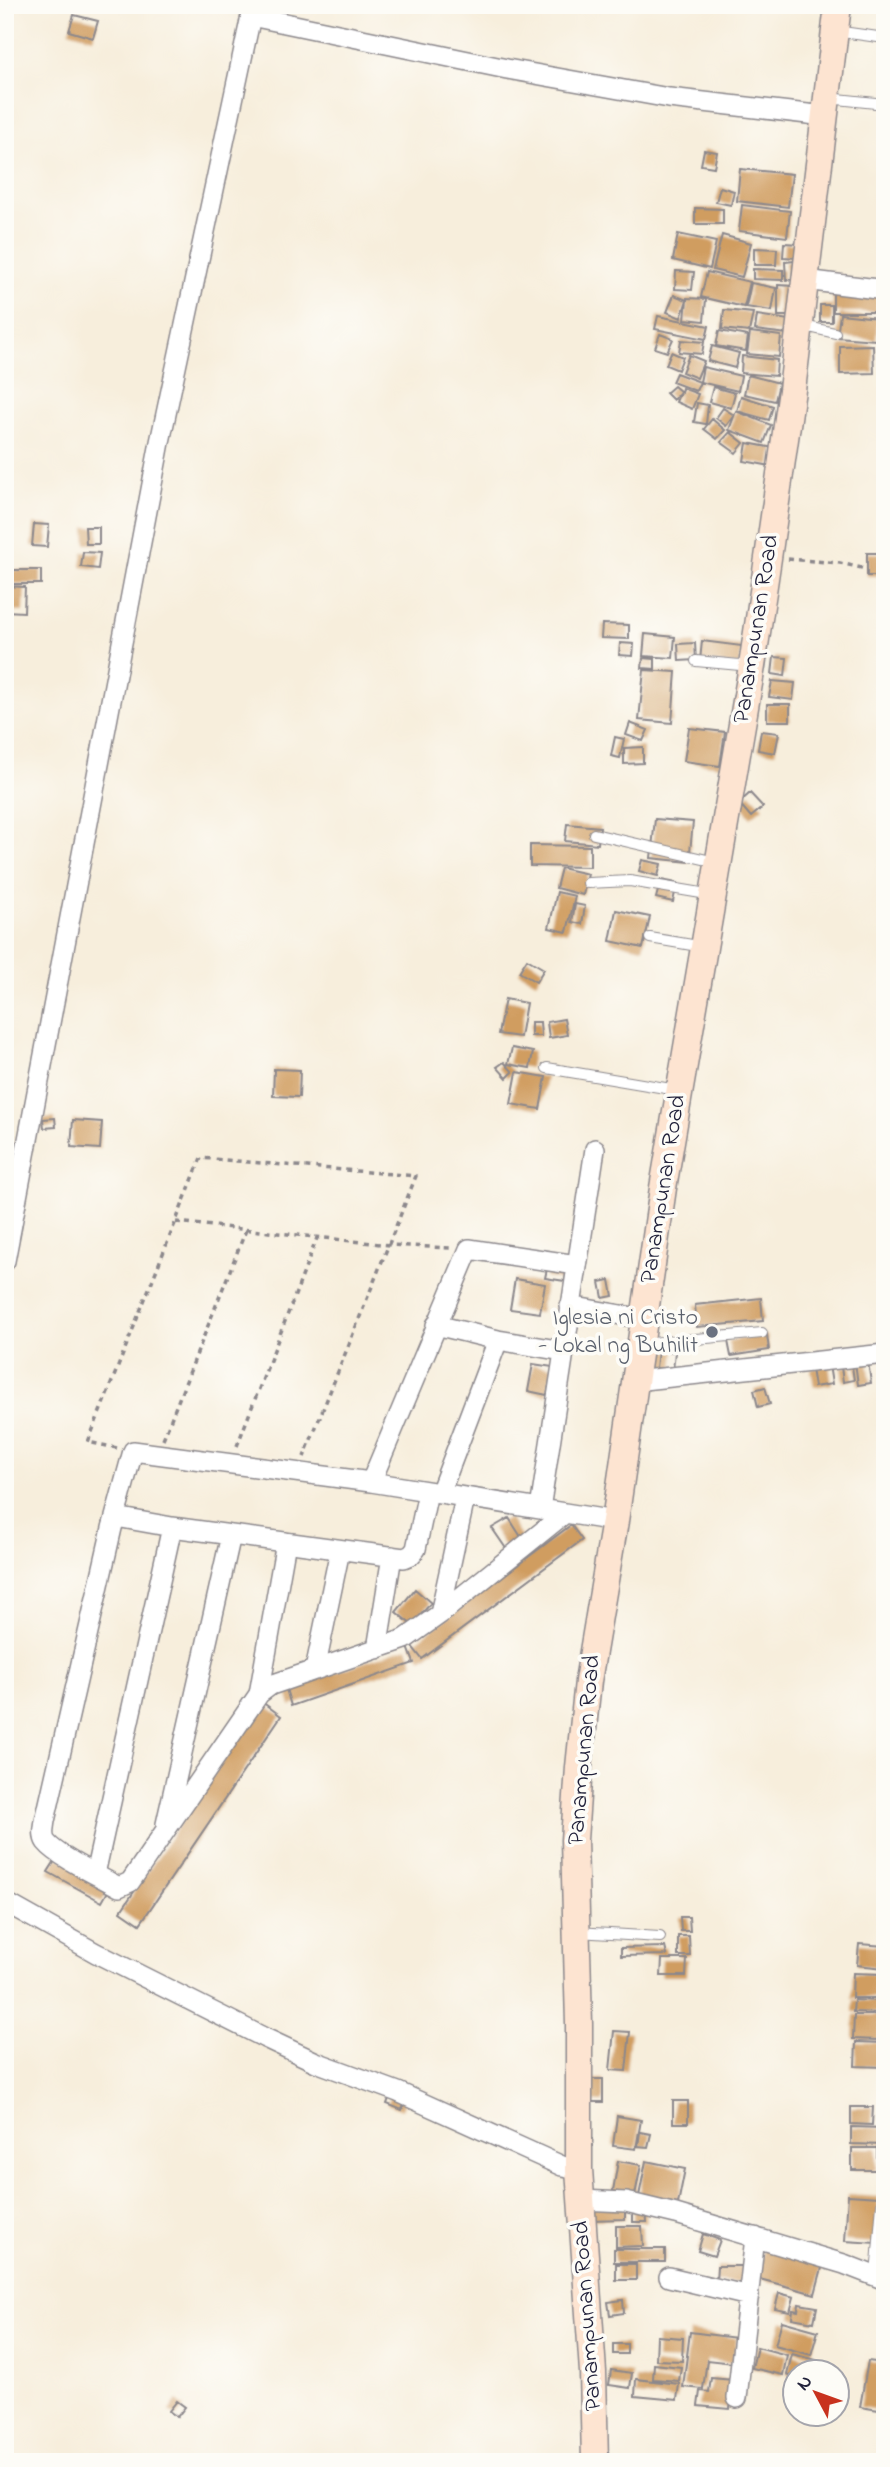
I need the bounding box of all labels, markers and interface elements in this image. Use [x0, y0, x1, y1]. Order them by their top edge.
street label: Panampunan Road [725, 532, 789, 726]
street label: Panampunan Road [632, 1092, 696, 1286]
place label: Iglesia ni Cristo - Lokal ng Buhilit [538, 1301, 698, 1364]
marker: Iglesia ni Cristo - Lokal ng Buhilit [704, 1324, 720, 1340]
street label: Panampunan Road [559, 1653, 611, 1846]
street label: Panampunan Road [564, 2219, 612, 2412]
north arrow [782, 2358, 852, 2428]
text: N [791, 2370, 820, 2397]

